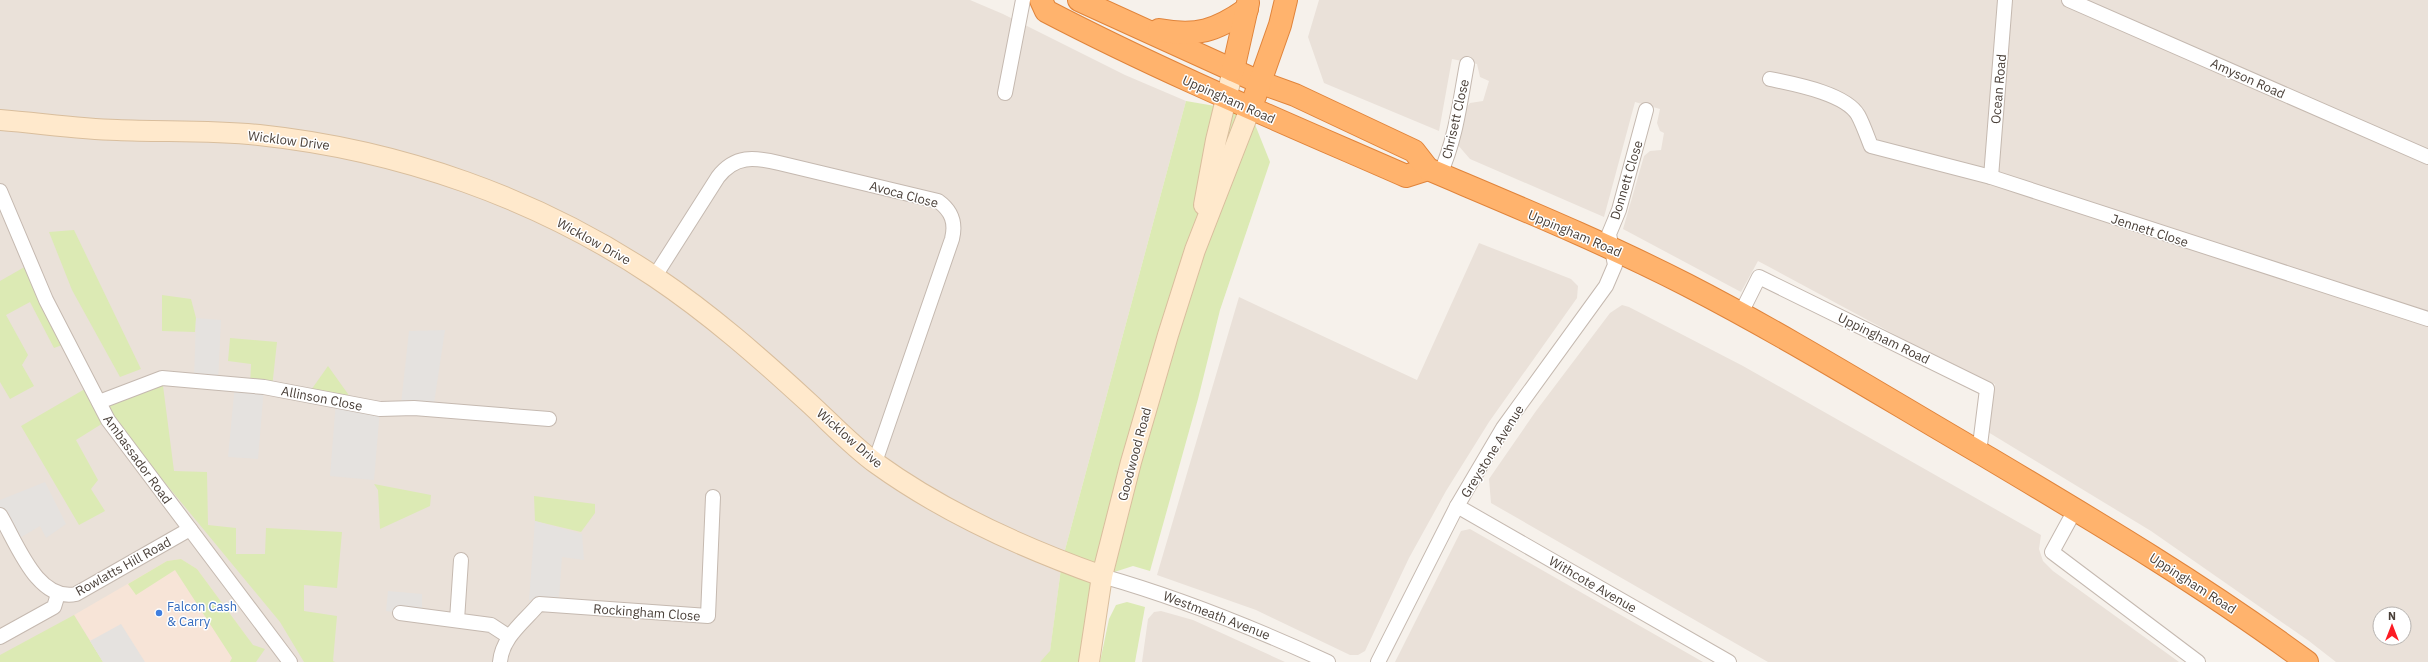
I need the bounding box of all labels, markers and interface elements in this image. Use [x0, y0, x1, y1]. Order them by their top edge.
street label: Ocean Road [1987, 53, 2010, 125]
street label: Amyson Road [2208, 54, 2288, 102]
street label: Uppingham Road [1180, 71, 1278, 128]
street label: Chrisett Close [1438, 78, 1473, 161]
street label: Wicklow Drive [247, 127, 331, 154]
street label: Donnett Close [1606, 138, 1647, 222]
street label: Avoca Close [868, 177, 940, 212]
street label: Uppingham Road [1525, 206, 1624, 261]
street label: Jennett Close [2109, 210, 2191, 251]
street label: Wicklow Drive [554, 214, 634, 269]
street label: Uppingham Road [1835, 309, 1932, 368]
street label: Allinson Close [280, 382, 364, 415]
street label: Greystone Avenue [1457, 402, 1528, 501]
street label: Wicklow Drive [813, 405, 886, 472]
street label: Goodwood Road [1114, 406, 1155, 503]
street label: Ambassador Road [99, 411, 176, 507]
street label: Rowlatts Hill Road [72, 533, 174, 600]
street label: Uppingham Road [2146, 549, 2239, 618]
street label: Withcote Avenue [1546, 552, 1640, 616]
street label: Westmeath Avenue [1161, 587, 1273, 644]
place label: Falcon Cash & Carry [167, 598, 237, 630]
street label: Rockingham Close [593, 600, 701, 625]
north arrow [2372, 606, 2412, 646]
marker: Falcon Cash & Carry [154, 608, 164, 618]
text: N [2388, 609, 2396, 623]

